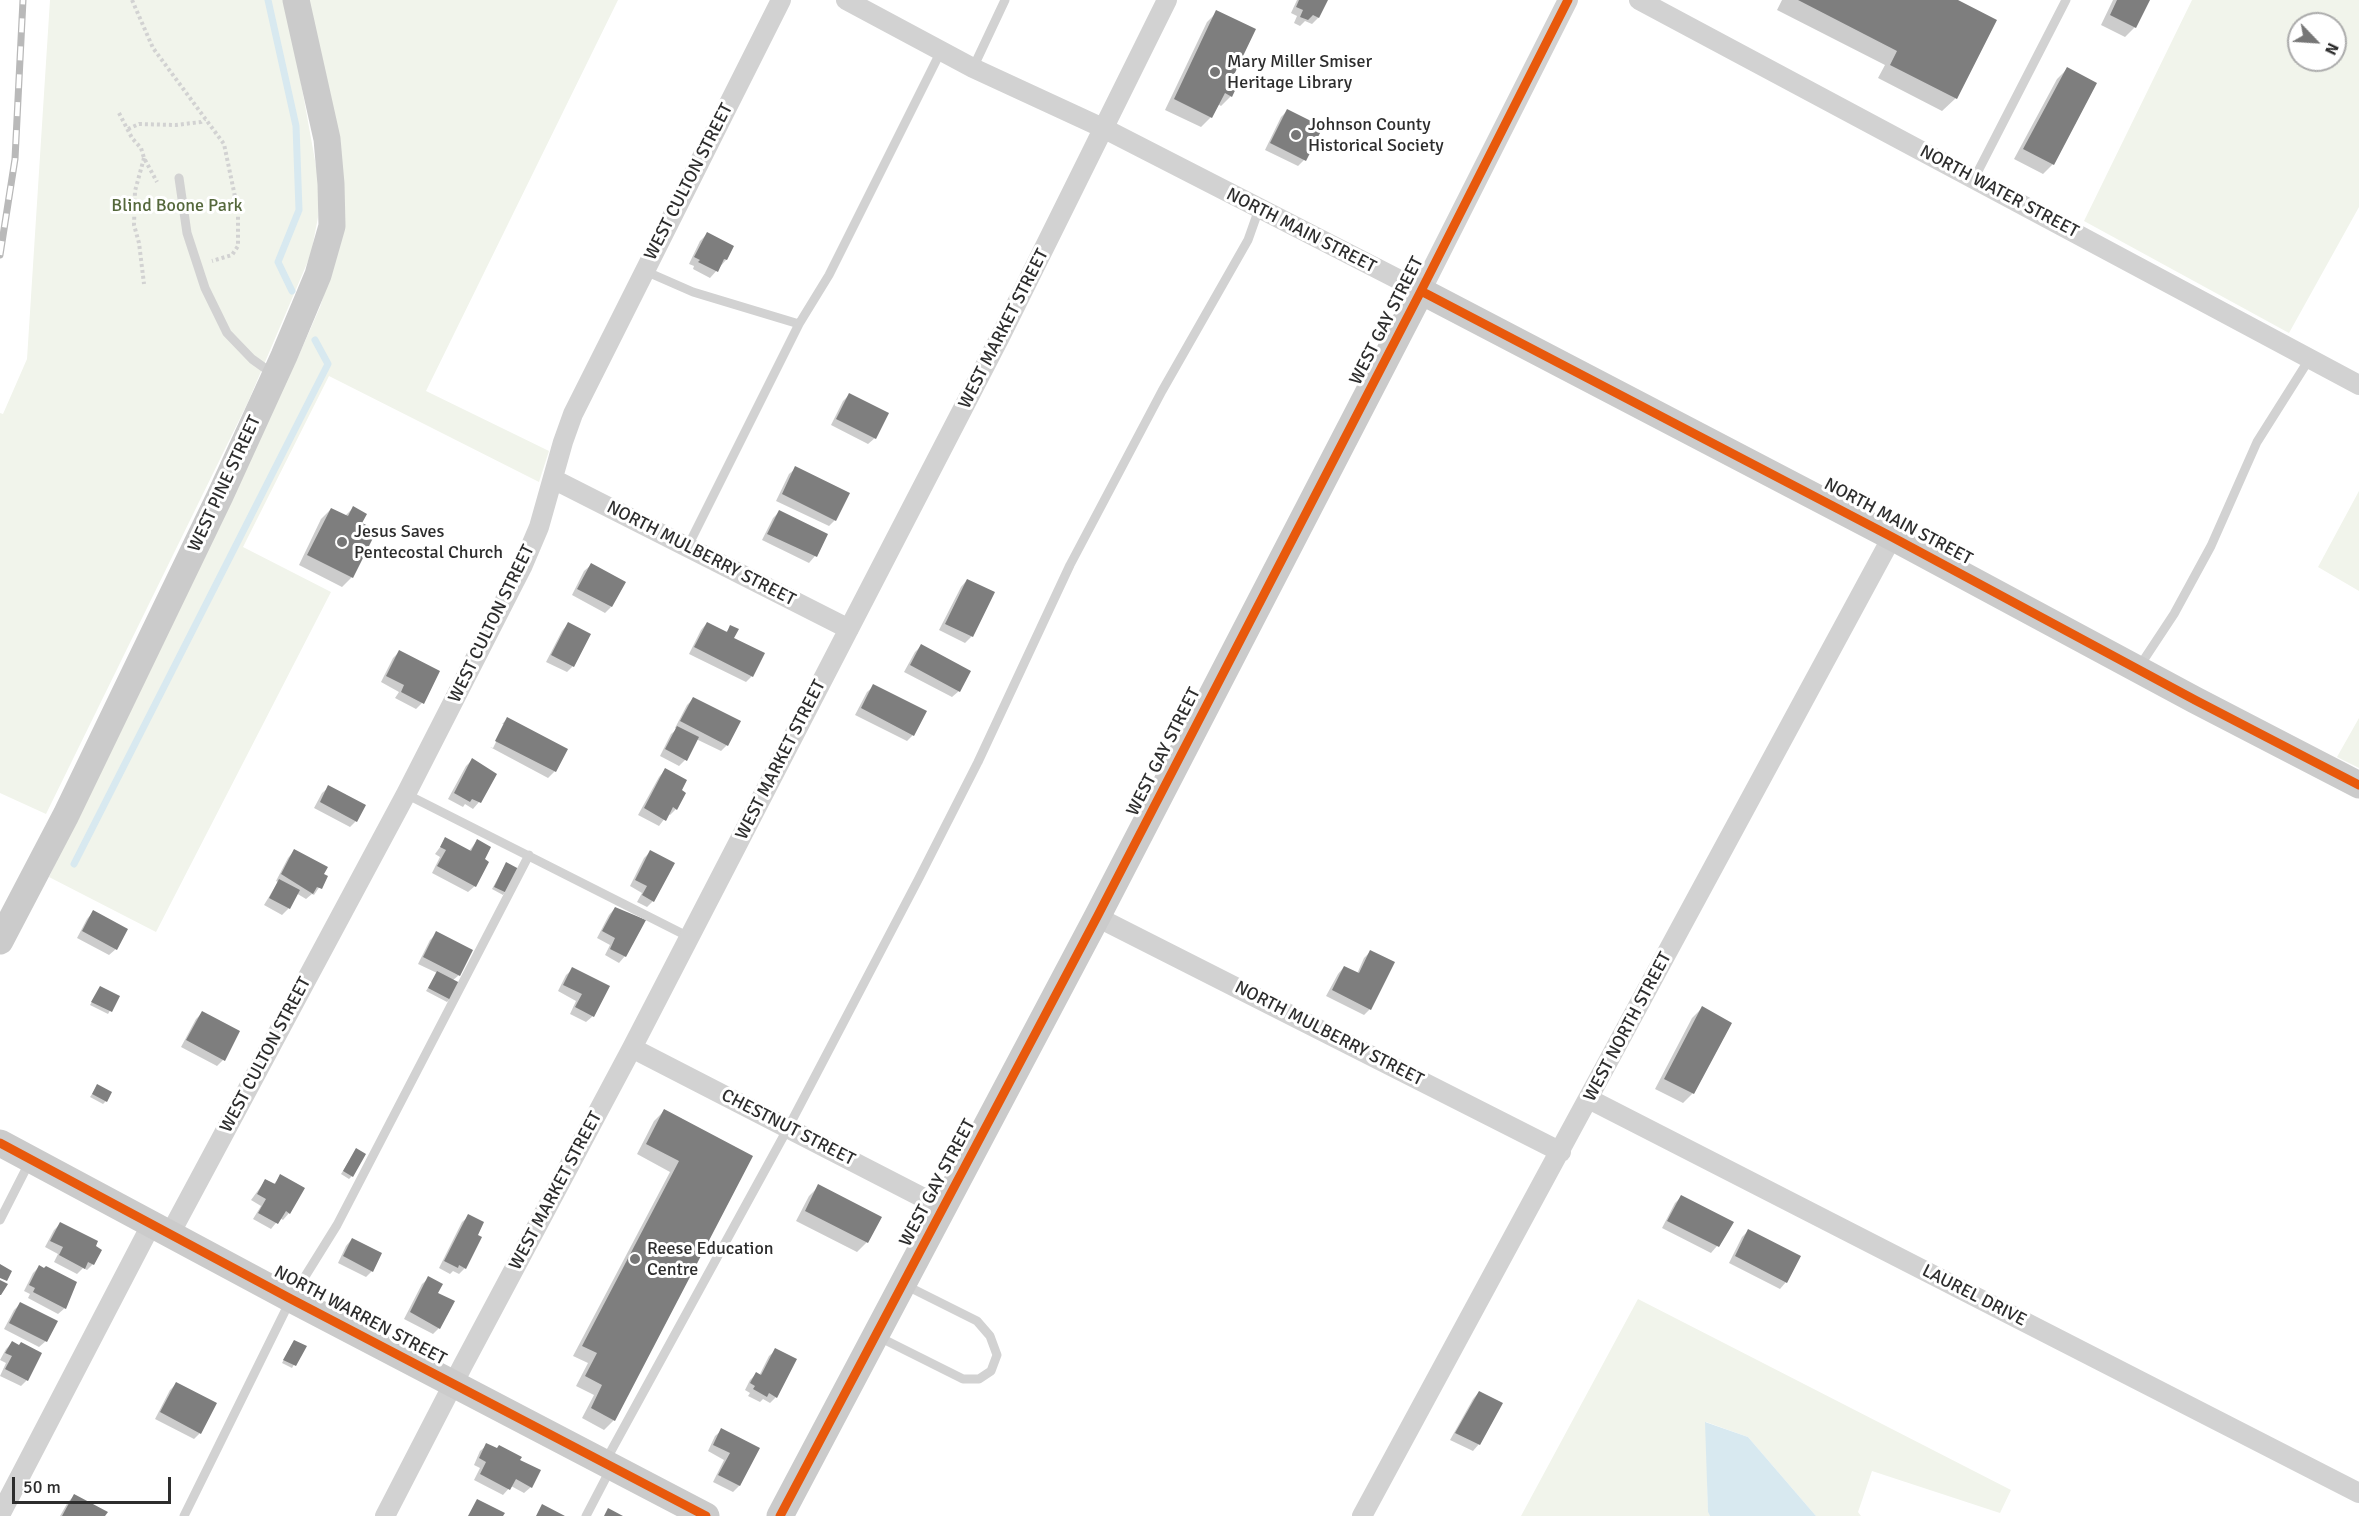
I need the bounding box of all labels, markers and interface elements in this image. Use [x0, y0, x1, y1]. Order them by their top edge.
north arrow [2287, 12, 2347, 72]
text: N [2320, 39, 2343, 58]
place label: Mary Miller Smiser Heritage Library [1227, 51, 1372, 94]
marker: Mary Miller Smiser Heritage Library [1208, 65, 1222, 79]
street label: WEST CULTON STREET [640, 100, 738, 264]
place label: Johnson County Historical Society [1308, 114, 1444, 156]
marker: Johnson County Historical Society [1289, 128, 1303, 142]
street label: NORTH WATER STREET [1916, 141, 2082, 243]
street label: NORTH MAIN STREET [1223, 184, 1379, 278]
park label: Blind Boone Park [111, 195, 243, 217]
street label: WEST MARKET STREET [954, 246, 1054, 412]
street label: WEST GAY STREET [1345, 253, 1429, 389]
street label: WEST PINE STREET [184, 412, 266, 556]
street label: NORTH MAIN STREET [1820, 474, 1976, 570]
street label: NORTH MULBERRY STREET [603, 497, 799, 611]
place label: Jesus Saves Pentecostal Church [354, 521, 503, 564]
marker: Jesus Saves Pentecostal Church [335, 535, 349, 549]
street label: WEST CULTON STREET [444, 542, 540, 706]
street label: WEST MARKET STREET [731, 677, 831, 843]
street label: WEST GAY STREET [1122, 684, 1206, 820]
street label: WEST NORTH STREET [1580, 949, 1676, 1105]
street label: WEST CULTON STREET [216, 974, 316, 1136]
street label: NORTH MULBERRY STREET [1231, 977, 1427, 1091]
street label: CHESTNUT STREET [718, 1085, 858, 1171]
street label: WEST MARKET STREET [505, 1108, 607, 1274]
street label: WEST GAY STREET [895, 1116, 981, 1250]
place label: Reese Education Centre [647, 1238, 774, 1280]
marker: Reese Education Centre [628, 1252, 642, 1266]
street label: LAUREL DRIVE [1918, 1260, 2030, 1332]
street label: NORTH WARREN STREET [270, 1261, 450, 1371]
scale bar [15, 1465, 174, 1503]
text: 50 m [23, 1476, 61, 1498]

